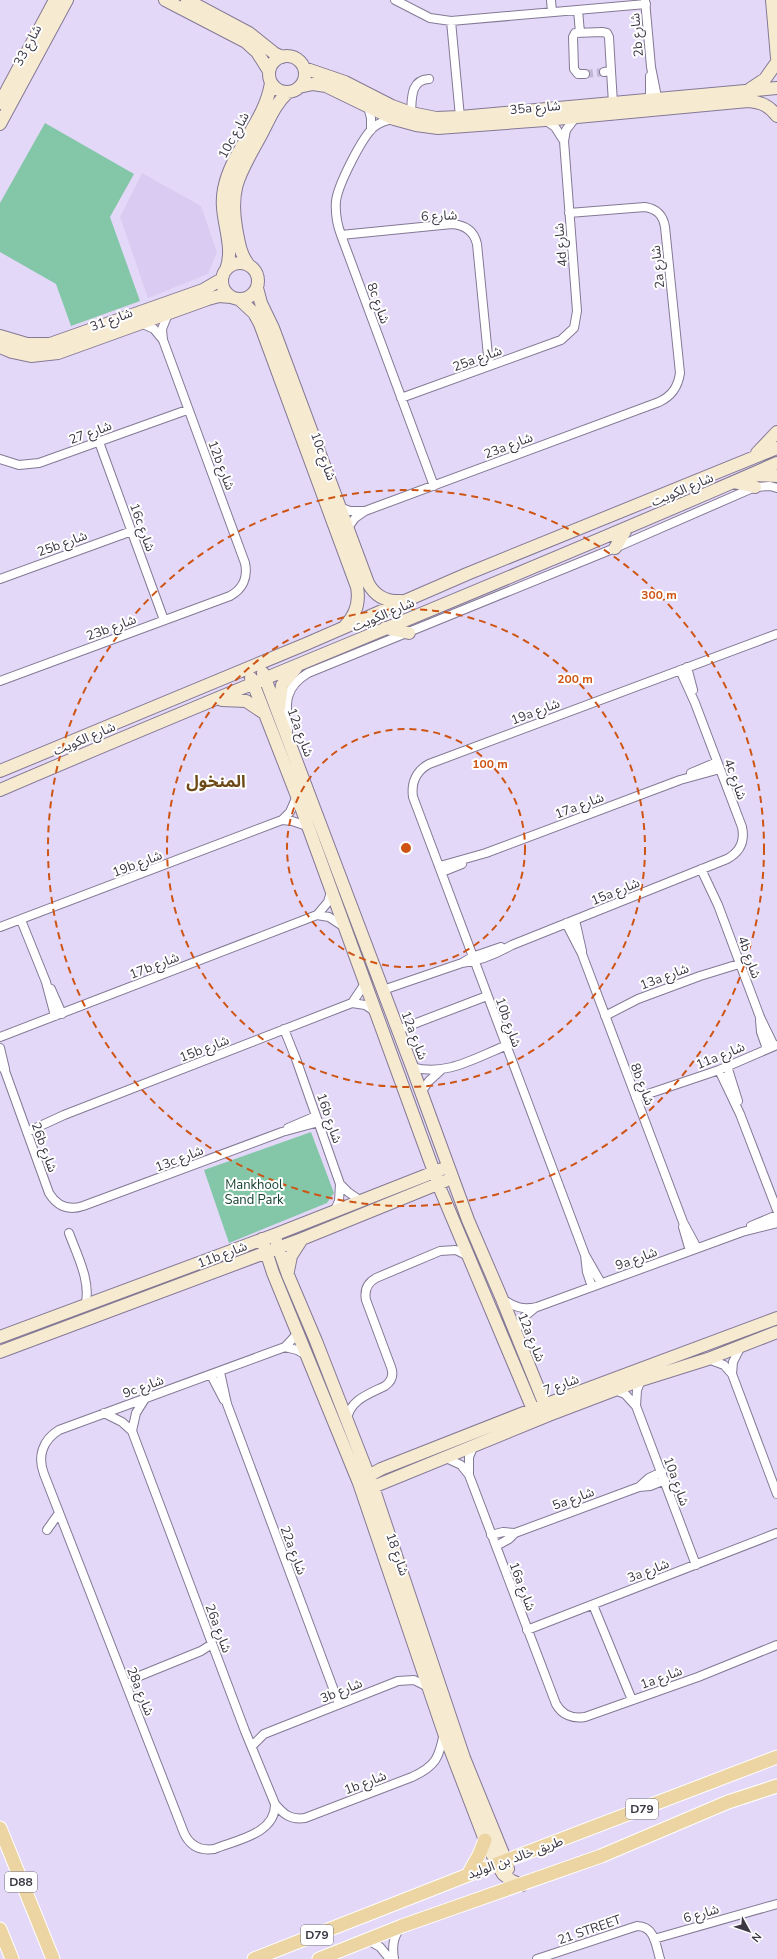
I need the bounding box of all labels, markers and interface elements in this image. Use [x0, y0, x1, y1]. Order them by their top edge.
street label: 2b شارع [626, 12, 649, 58]
street label: شارع 33 [10, 22, 47, 70]
street label: 35a شارع [509, 97, 561, 120]
street label: 10c شارع [214, 109, 255, 162]
street label: شارع 6 [420, 206, 458, 227]
street label: 4d شارع [550, 222, 573, 268]
street label: 2a شارع [647, 244, 670, 289]
street label: 8c شارع [361, 280, 394, 327]
street label: شارع 31 [87, 304, 136, 337]
street label: 25a شارع [450, 342, 505, 377]
street label: شارع 27 [66, 417, 115, 450]
street label: 23a شارع [481, 428, 536, 464]
street label: 10c شارع [305, 430, 340, 483]
street label: 12b شارع [202, 438, 239, 493]
street label: شارع الكويت [648, 469, 717, 512]
street label: 16c شارع [124, 501, 159, 554]
street label: 25b شارع [35, 527, 90, 562]
text: 300 m [641, 587, 677, 603]
street label: شارع الكويت [349, 594, 418, 637]
street label: 23b شارع [84, 611, 139, 646]
text: 200 m [557, 671, 593, 687]
street label: 19a شارع [508, 694, 563, 730]
street label: 12a شارع [282, 705, 318, 760]
street label: شارع الكويت [50, 718, 119, 761]
text: 100 m [472, 756, 508, 772]
street label: 4c شارع [718, 756, 751, 803]
district label: المنخول [186, 770, 246, 793]
street label: 17a شارع [552, 788, 607, 824]
centre of rings [399, 841, 413, 855]
street label: 19b شارع [110, 846, 165, 883]
street label: 15a شارع [588, 874, 643, 911]
street label: 4b شارع [732, 934, 765, 981]
street label: 17b شارع [127, 948, 182, 985]
street label: 13a شارع [637, 959, 692, 995]
street label: 10b شارع [490, 995, 525, 1050]
street label: 12a شارع [396, 1008, 432, 1063]
street label: 15b شارع [177, 1031, 232, 1068]
street label: 11a شارع [693, 1038, 748, 1075]
street label: 8b شارع [625, 1061, 658, 1109]
street label: 16b شارع [311, 1091, 346, 1146]
street label: 26b شارع [26, 1120, 61, 1175]
street label: 13c شارع [153, 1142, 206, 1177]
park label: Mankhool Sand Park [224, 1176, 284, 1209]
street label: 11b شارع [195, 1237, 250, 1274]
street label: 9a شارع [613, 1243, 660, 1276]
street label: 12a شارع [512, 1310, 549, 1365]
street label: شارع 7 [541, 1370, 582, 1401]
street label: 9c شارع [120, 1371, 167, 1404]
street label: 10a شارع [658, 1454, 693, 1509]
street label: 5a شارع [550, 1483, 597, 1516]
street label: 22a شارع [275, 1523, 311, 1578]
street label: شارع 18 [380, 1530, 413, 1579]
street label: 3a شارع [625, 1555, 672, 1588]
street label: 16a شارع [504, 1559, 540, 1614]
street label: 26a شارع [200, 1601, 236, 1656]
street label: 1a شارع [638, 1662, 685, 1695]
street label: 28a شارع [121, 1664, 158, 1719]
street label: 3b شارع [318, 1674, 366, 1708]
street label: 1b شارع [342, 1767, 390, 1800]
road number: D79 [626, 1799, 658, 1819]
street label: طريق خالد بن الوليد [465, 1832, 566, 1884]
road number: D88 [5, 1872, 37, 1892]
street label: شارع 6 [681, 1900, 722, 1929]
street label: 21 STREET [555, 1911, 624, 1949]
north arrow [729, 1911, 769, 1951]
road number: D79 [301, 1925, 333, 1945]
text: N [748, 1929, 765, 1945]

